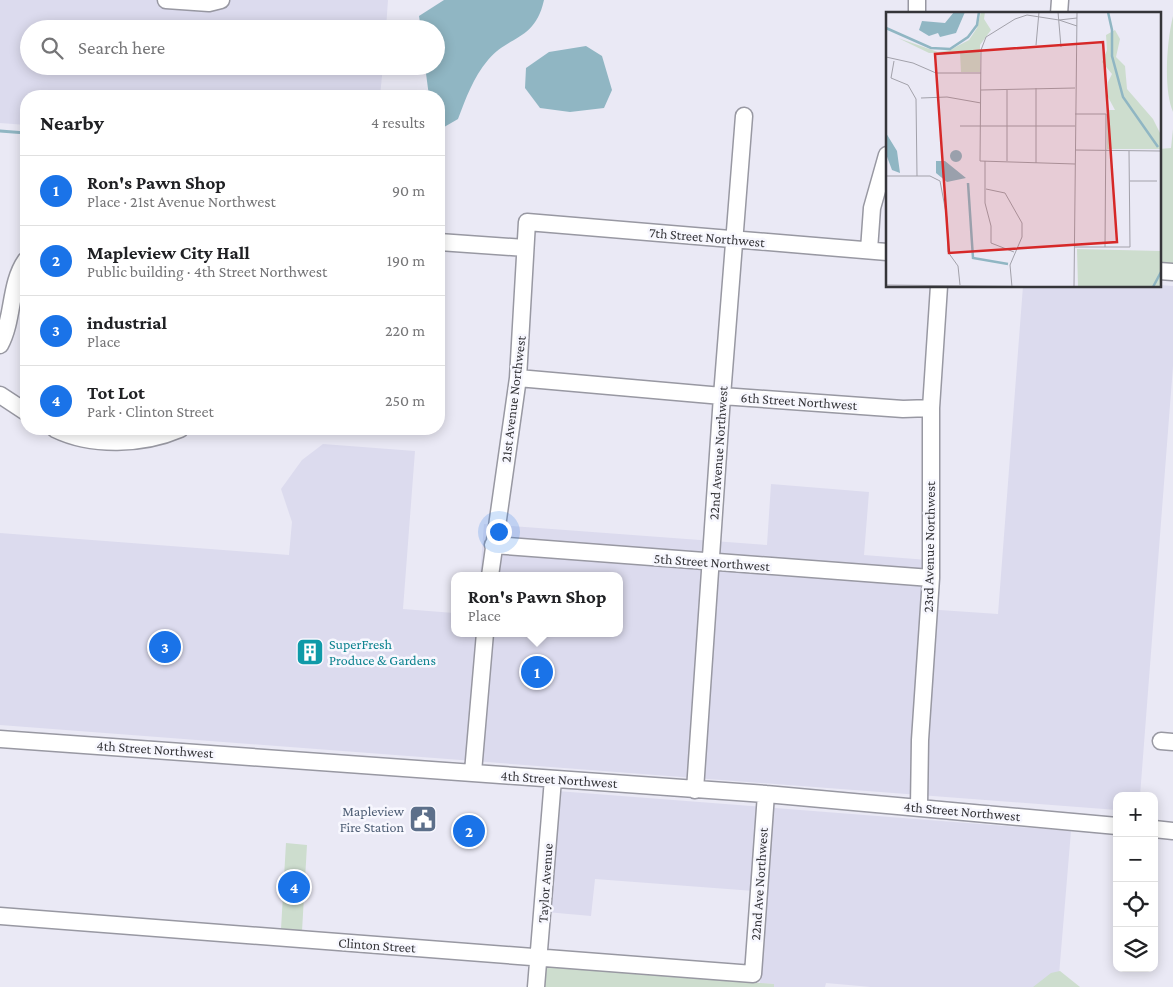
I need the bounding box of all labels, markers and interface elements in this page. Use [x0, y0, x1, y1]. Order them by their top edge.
inset map [886, 12, 1160, 288]
search box [20, 20, 445, 75]
icon: search [38, 34, 66, 62]
text: Search here [78, 37, 165, 58]
text: Nearby [40, 111, 104, 135]
text: 4 results [371, 114, 425, 131]
text: Ron's Pawn Shop [87, 172, 226, 193]
text: 1 [53, 182, 59, 199]
text: 90 m [392, 182, 425, 199]
text: Place · 21st Avenue Northwest [87, 193, 276, 210]
street label: 7th Street Northwest [648, 224, 766, 250]
text: Mapleview City Hall [87, 242, 250, 263]
text: 2 [52, 252, 60, 269]
text: 190 m [387, 252, 425, 269]
text: Public building · 4th Street Northwest [87, 263, 327, 280]
text: industrial [87, 312, 167, 333]
text: 3 [52, 322, 60, 339]
text: 220 m [385, 322, 425, 339]
text: Place [87, 333, 120, 350]
street label: 21st Avenue Northwest [497, 334, 529, 463]
text: Tot Lot [87, 382, 145, 403]
street label: 22nd Avenue Northwest [705, 385, 731, 521]
street label: 6th Street Northwest [740, 389, 858, 413]
text: 4 [52, 392, 60, 409]
text: 250 m [385, 392, 425, 409]
text: Park · Clinton Street [87, 403, 214, 420]
street label: 23rd Avenue Northwest [920, 481, 938, 613]
your location [486, 519, 512, 545]
street label: 5th Street Northwest [653, 550, 771, 574]
popup [451, 572, 623, 637]
text: Ron's Pawn Shop [468, 586, 606, 607]
text: Place [468, 607, 501, 624]
pin: 3 [149, 628, 181, 666]
place label: SuperFresh Produce & Gardens [329, 636, 436, 668]
building icon: SuperFresh Produce & Gardens [295, 637, 325, 667]
pin: 1 [521, 653, 553, 691]
street label: 4th Street Northwest [96, 737, 214, 761]
street label: 4th Street Northwest [500, 767, 618, 791]
map controls [1113, 792, 1158, 972]
button: + [1113, 792, 1158, 837]
street label: 4th Street Northwest [903, 798, 1021, 824]
place label: Mapleview Fire Station [340, 803, 405, 835]
public building icon: Mapleview Fire Station [408, 804, 438, 834]
pin: 2 [453, 812, 485, 850]
street label: 22nd Ave Northwest [747, 827, 771, 941]
button: − [1113, 837, 1158, 882]
street label: Taylor Avenue [534, 843, 556, 923]
pin: 4 [278, 868, 310, 906]
button: locate [1113, 882, 1158, 927]
button: layers [1113, 927, 1158, 972]
street label: Clinton Street [338, 934, 417, 956]

